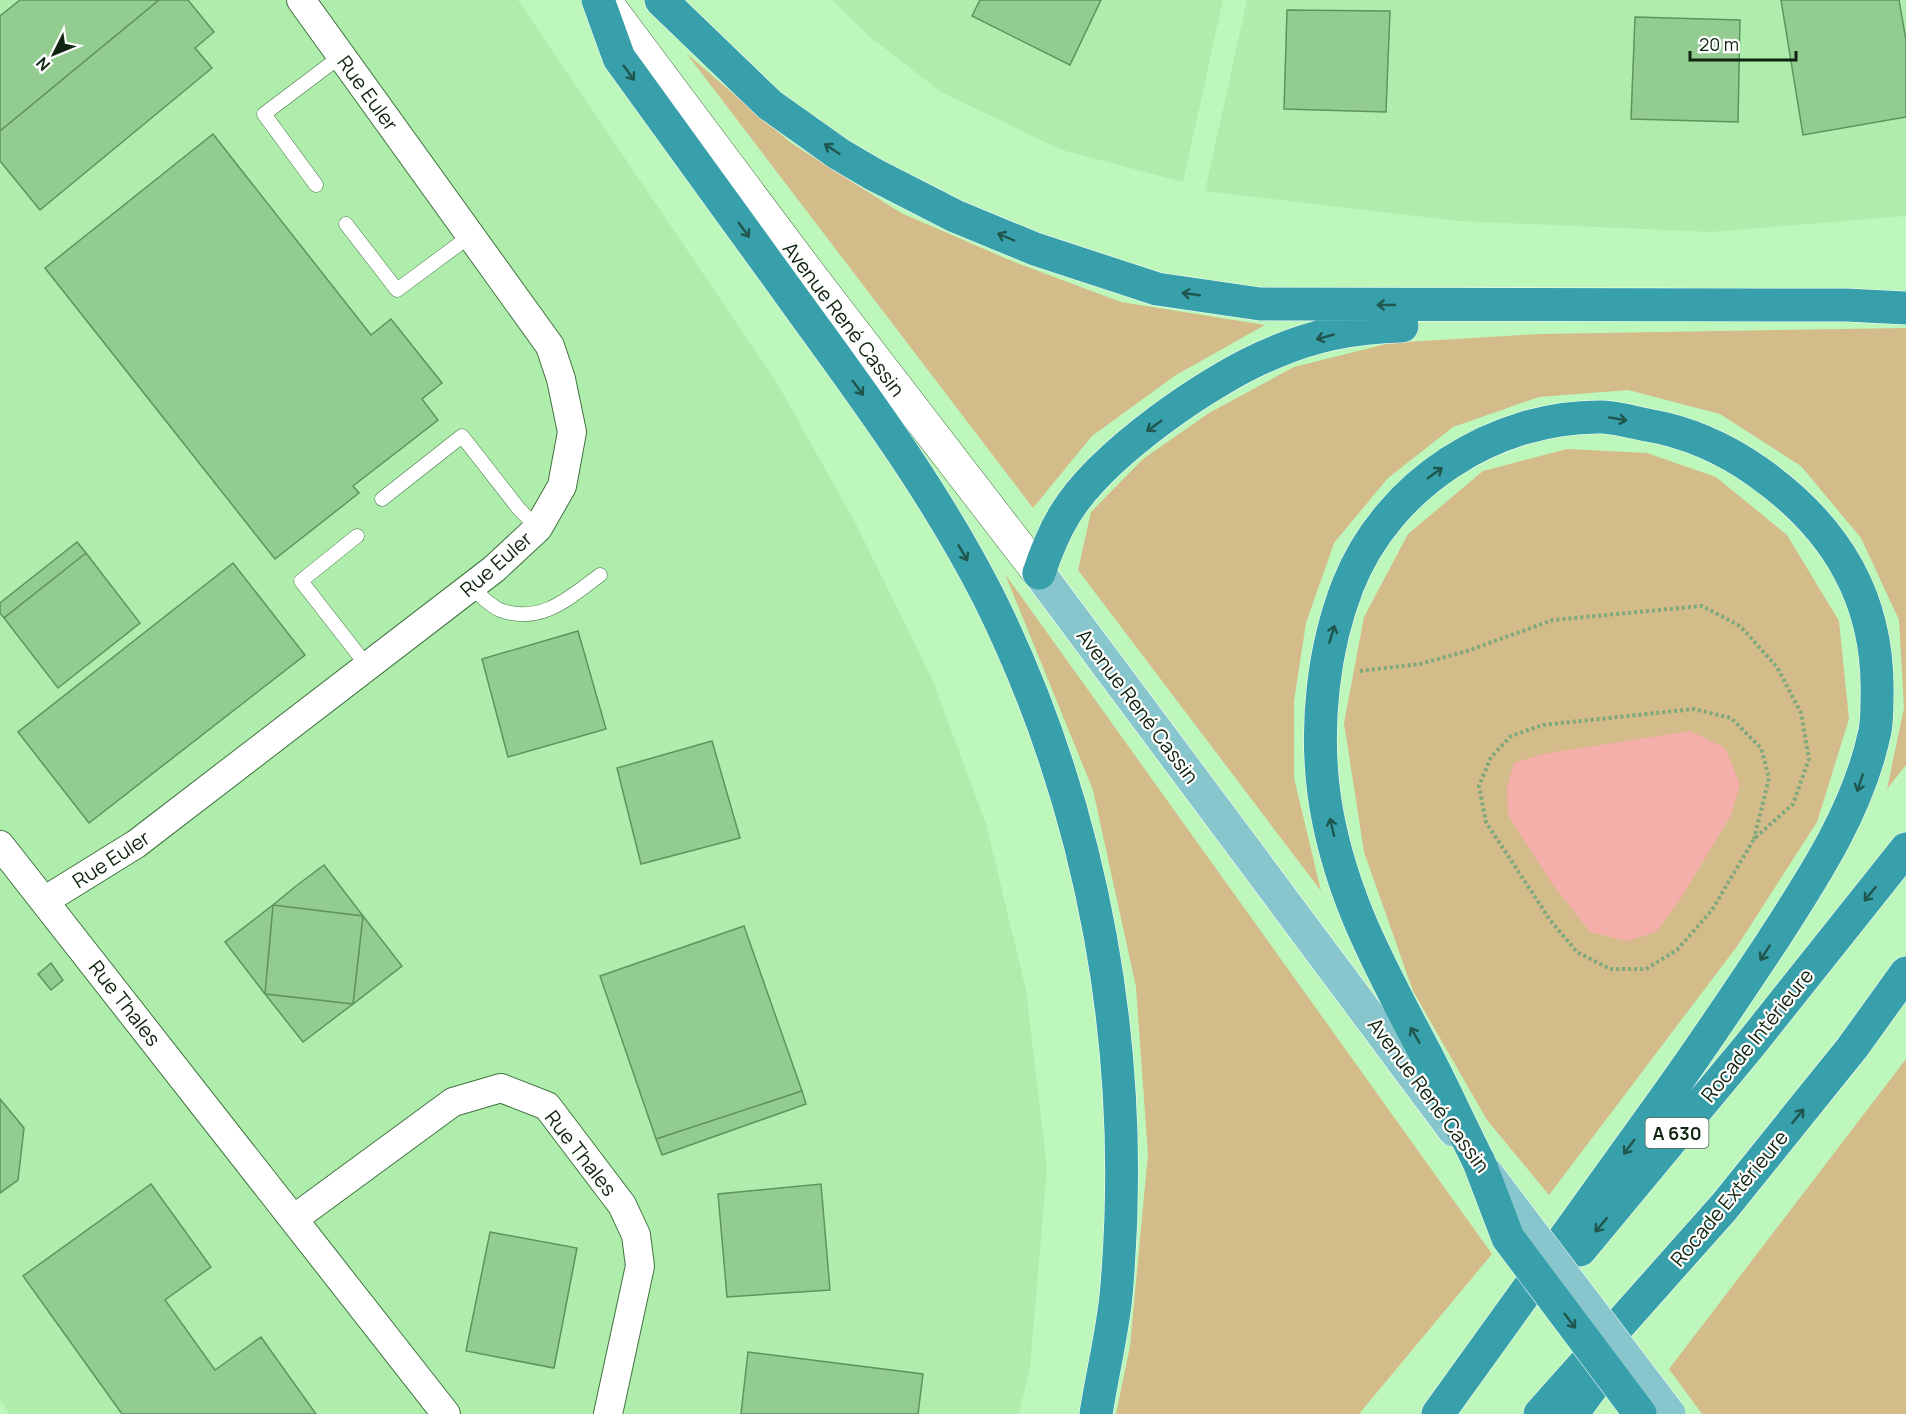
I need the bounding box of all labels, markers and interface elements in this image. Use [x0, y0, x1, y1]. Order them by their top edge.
north arrow [24, 24, 84, 84]
scale bar [1690, 24, 1796, 62]
text: 20 m [1699, 32, 1739, 56]
street label: Rue Euler [332, 50, 404, 136]
text: N [31, 53, 55, 76]
one-way arrow [623, 64, 635, 80]
one-way arrow [824, 143, 840, 155]
one-way arrow [737, 222, 750, 238]
one-way arrow [997, 231, 1015, 242]
street label: Avenue René Cassin [777, 236, 911, 402]
one-way arrow [1182, 289, 1202, 300]
one-way arrow [1376, 299, 1396, 311]
one-way arrow [1316, 332, 1335, 343]
one-way arrow [852, 380, 864, 396]
one-way arrow [1607, 414, 1627, 425]
one-way arrow [1146, 420, 1162, 432]
one-way arrow [1426, 466, 1442, 479]
street label: Rue Euler [454, 525, 538, 603]
one-way arrow [958, 543, 969, 561]
street label: Avenue René Cassin [1071, 623, 1205, 789]
one-way arrow [1327, 625, 1338, 644]
one-way arrow [1854, 773, 1865, 792]
one-way arrow [1325, 818, 1337, 837]
street label: Rue Euler [67, 824, 155, 894]
one-way arrow [1863, 886, 1876, 902]
one-way arrow [1758, 944, 1771, 961]
street label: Rue Thales [83, 955, 167, 1051]
street label: Rocade Intérieure [1695, 963, 1819, 1107]
street label: Avenue René Cassin [1362, 1012, 1496, 1178]
one-way arrow [1409, 1027, 1421, 1044]
street label: Rue Thales [539, 1105, 623, 1201]
one-way arrow [1791, 1108, 1804, 1124]
road number: A 630 [1646, 1118, 1708, 1148]
street label: Rocade Extérieure [1664, 1124, 1794, 1272]
one-way arrow [1623, 1139, 1635, 1155]
one-way arrow [1594, 1217, 1608, 1232]
one-way arrow [1564, 1312, 1576, 1328]

